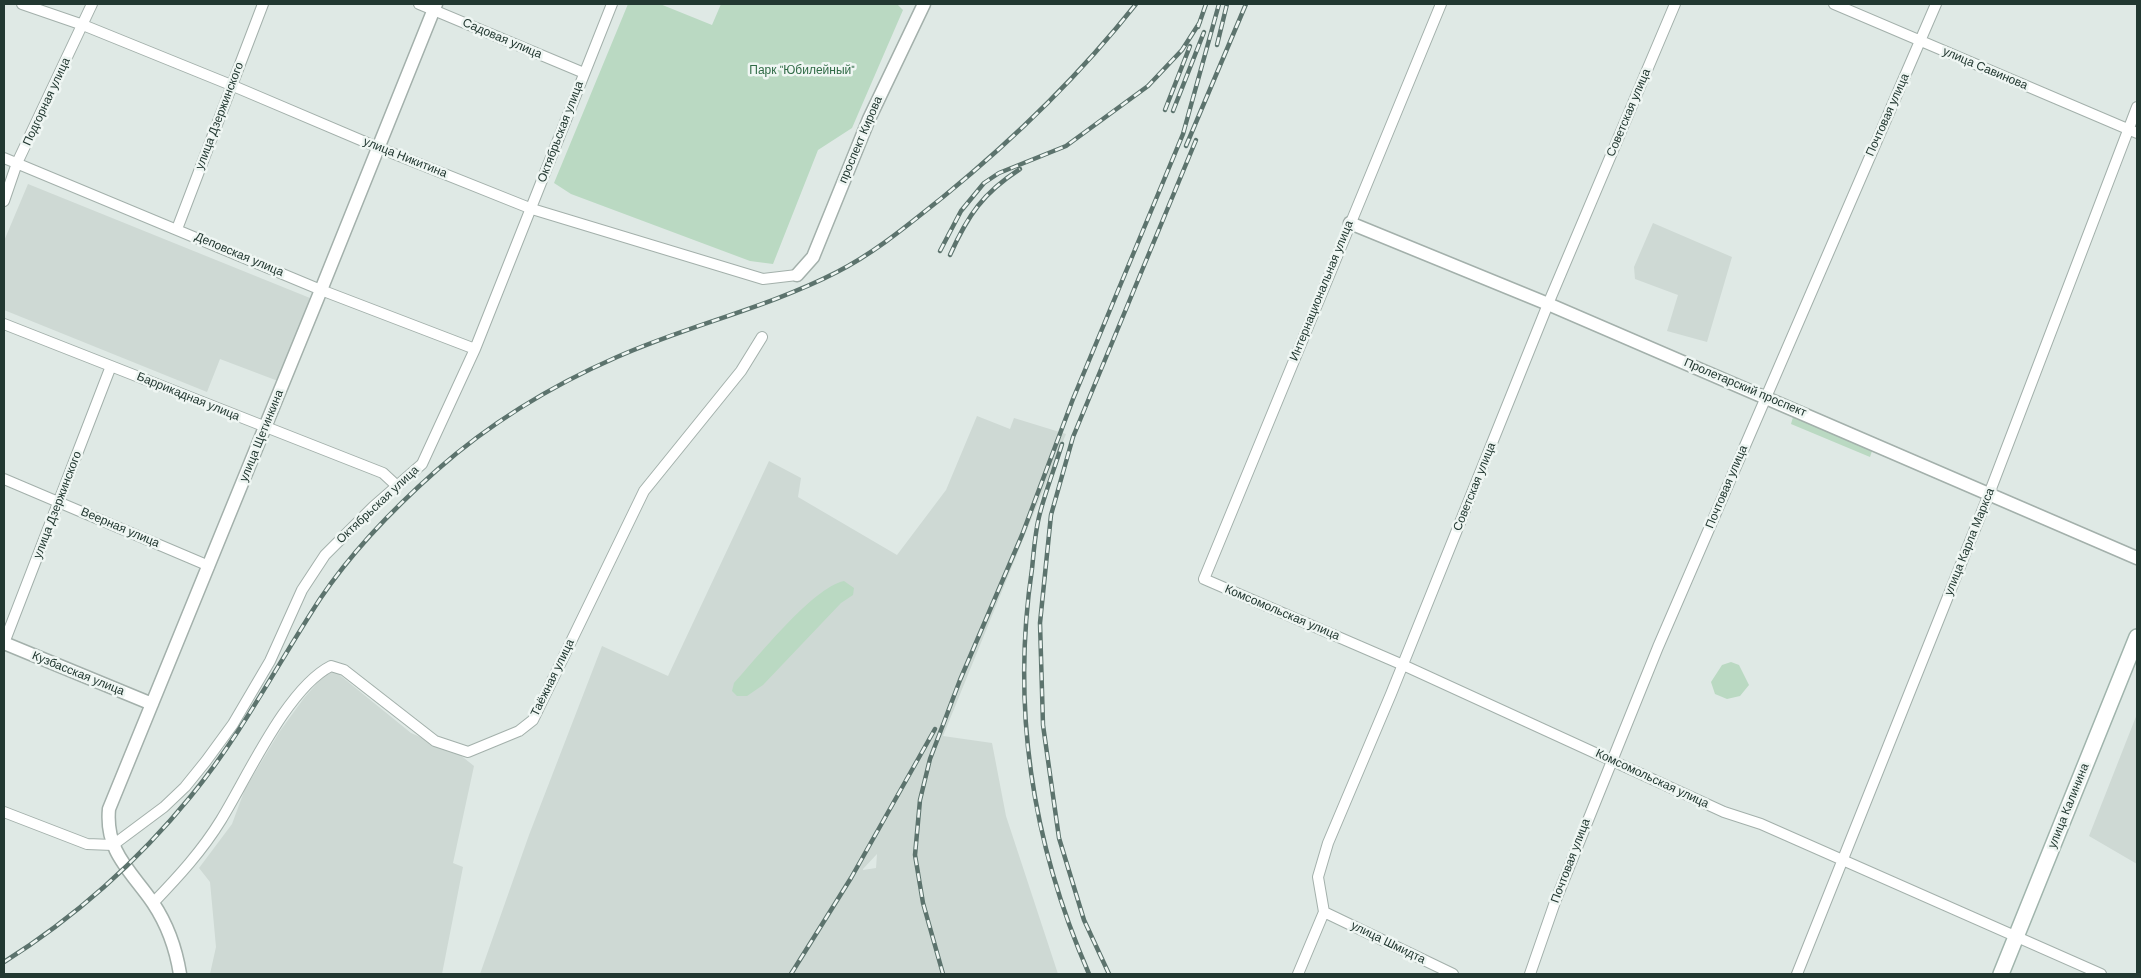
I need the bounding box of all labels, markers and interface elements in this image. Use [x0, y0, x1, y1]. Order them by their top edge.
street label: Садовая улица [460, 16, 544, 62]
street label: улица Савинова [1940, 45, 2030, 93]
street label: Подгорная улица [20, 56, 74, 148]
street label: улица Дзержинского [193, 60, 247, 172]
park label: Парк "Юбилейный" [749, 64, 855, 78]
street label: Советская улица [1604, 67, 1654, 159]
street label: Почтовая улица [1863, 71, 1913, 159]
street label: Октябрьская улица [535, 79, 587, 185]
street label: проспект Кирова [836, 94, 886, 186]
street label: улица Никитина [361, 135, 449, 181]
street label: Интернациональная улица [1287, 219, 1357, 363]
street label: Деповская улица [192, 230, 286, 280]
street label: Пролетарский проспект [1682, 356, 1808, 420]
street label: Баррикадная улица [134, 370, 242, 424]
street label: улица Щетинкина [237, 388, 287, 484]
street label: Советская улица [1451, 441, 1499, 533]
street label: Почтовая улица [1703, 443, 1751, 531]
street label: улица Дзержинского [31, 449, 85, 561]
street label: Октябрьская улица [334, 463, 422, 547]
street label: улица Карла Маркса [1942, 486, 1998, 598]
street label: Веерная улица [79, 505, 161, 551]
street label: Комсомольская улица [1222, 582, 1342, 644]
street label: Таёжная улица [528, 637, 578, 719]
street label: Кузбасская улица [30, 649, 126, 699]
street label: Комсомольская улица [1593, 746, 1711, 812]
street label: улица Калинина [2045, 761, 2093, 851]
street label: Почтовая улица [1548, 817, 1594, 905]
street label: улица Шмидта [1348, 919, 1428, 967]

